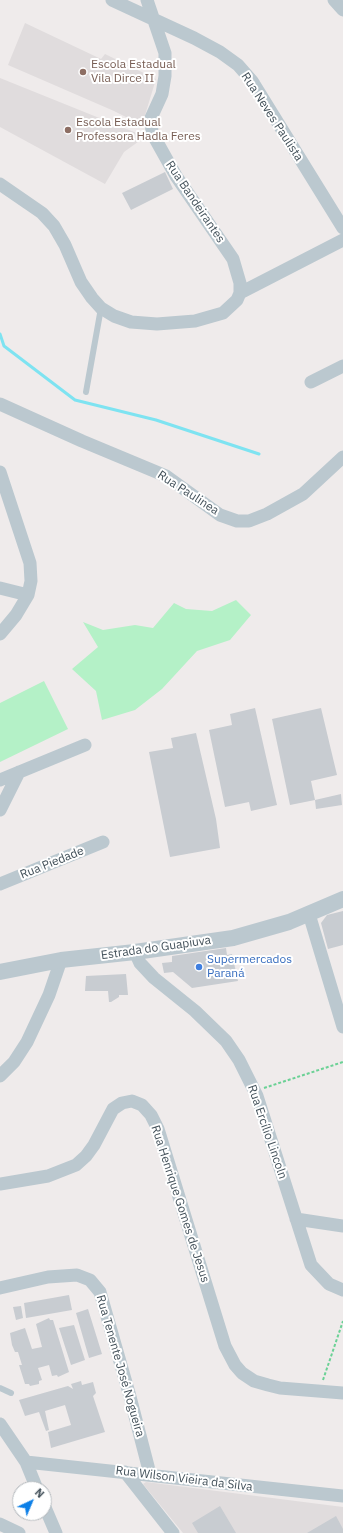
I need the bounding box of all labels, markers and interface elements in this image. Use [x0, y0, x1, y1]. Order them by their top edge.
place label: Escola Estadual Vila Dirce II [91, 58, 176, 86]
marker: Escola Estadual Vila Dirce II [78, 67, 88, 77]
street label: Rua Neves Paulista [238, 70, 306, 164]
place label: Escola Estadual Professora Hadla Feres [76, 116, 201, 144]
marker: Escola Estadual Professora Hadla Feres [63, 125, 73, 135]
street label: Rua Bandeirantes [162, 158, 228, 246]
street label: Rua Paulinea [155, 468, 221, 518]
street label: Rua Piedade [18, 844, 86, 882]
street label: Estrada do Guapiuva [100, 933, 212, 963]
place label: Supermercados Paraná [207, 953, 292, 981]
marker: Supermercados Paraná [194, 962, 204, 972]
street label: Rua Ercílio Lincoln [244, 1083, 290, 1181]
street label: Rua Henrique Gomes de Jesus [148, 1123, 212, 1285]
street label: Rua Tenente José Nogueira [93, 1293, 147, 1439]
street label: Rua Wilson Vieira da Silva [115, 1463, 253, 1495]
north arrow [12, 1481, 52, 1521]
text: N [32, 1485, 47, 1501]

